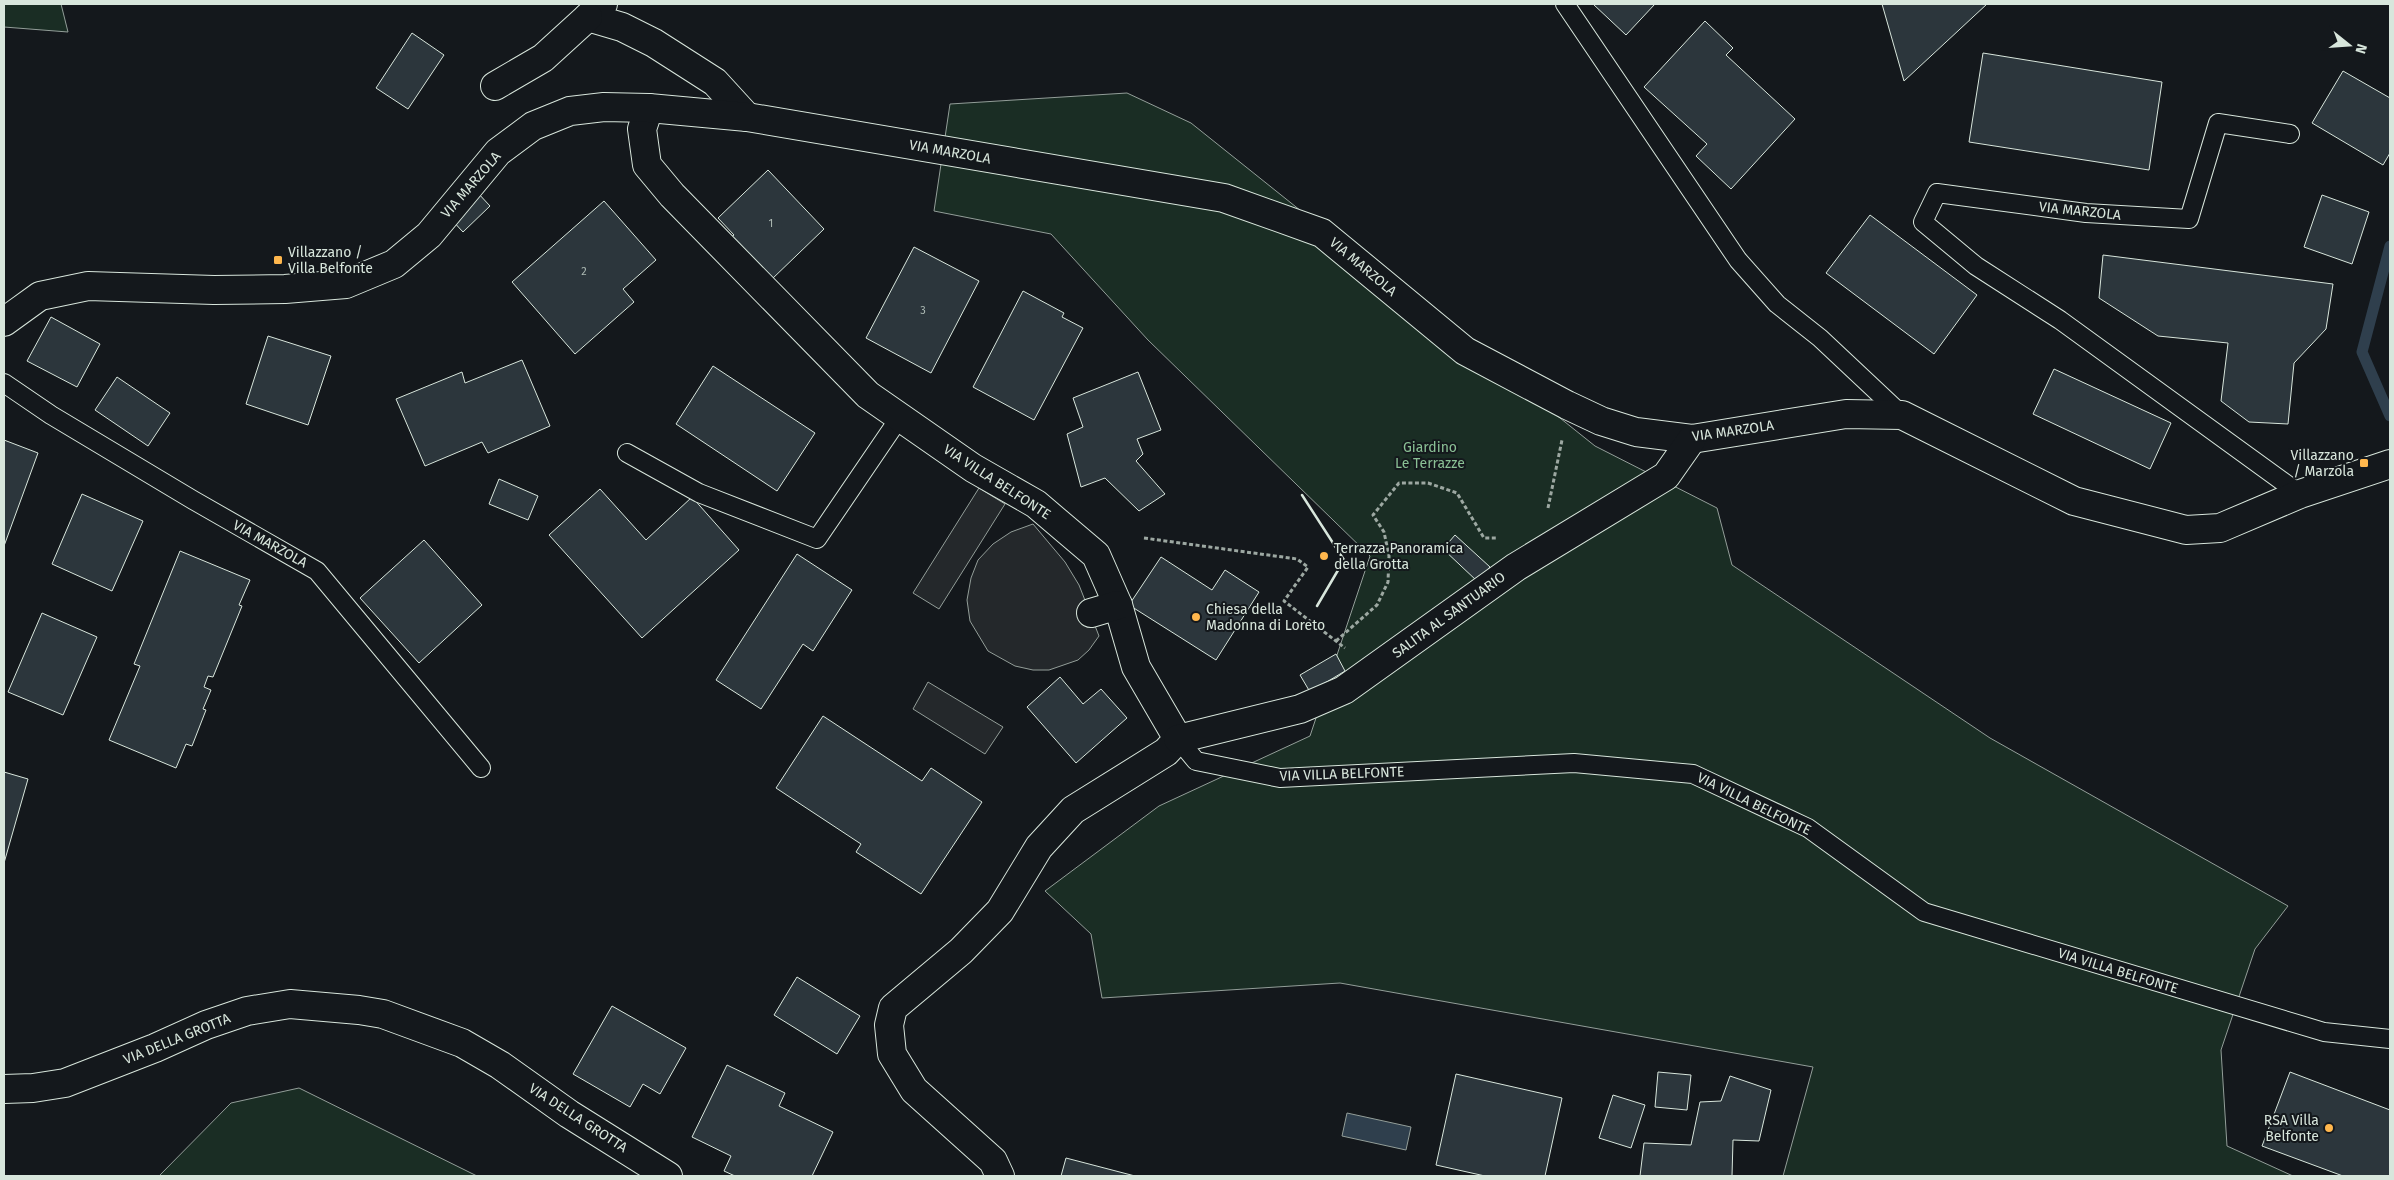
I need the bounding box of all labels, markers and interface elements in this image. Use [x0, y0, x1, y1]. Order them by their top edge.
north arrow [2324, 20, 2374, 70]
text: N [2351, 42, 2370, 56]
street label: VIA MARZOLA [908, 136, 992, 168]
street label: VIA MARZOLA [437, 148, 505, 222]
street label: VIA MARZOLA [2038, 198, 2122, 224]
house number: 1 [769, 217, 773, 230]
street label: VIA MARZOLA [1326, 234, 1400, 300]
place label: Villazzano / Villa Belfonte [288, 244, 373, 277]
marker: Villazzano / Villa Belfonte [272, 254, 284, 266]
house number: 2 [581, 265, 587, 278]
house number: 3 [920, 304, 926, 317]
street label: VIA MARZOLA [1691, 417, 1775, 445]
park label: Giardino Le Terrazze [1395, 439, 1465, 472]
street label: VIA VILLA BELFONTE [940, 441, 1054, 523]
place label: Villazzano / Marzola [2290, 447, 2354, 480]
marker: Villazzano / Marzola [2358, 457, 2370, 469]
street label: VIA MARZOLA [230, 517, 310, 571]
place label: Terrazza Panoramica della Grotta [1334, 540, 1463, 573]
marker: Terrazza Panoramica della Grotta [1318, 550, 1330, 562]
street label: SALITA AL SANTUARIO [1389, 568, 1509, 662]
place label: Chiesa della Madonna di Loreto [1206, 601, 1325, 634]
marker: Chiesa della Madonna di Loreto [1190, 611, 1202, 623]
street label: VIA VILLA BELFONTE [1279, 763, 1405, 785]
street label: VIA VILLA BELFONTE [1694, 769, 1814, 839]
street label: VIA VILLA BELFONTE [2056, 945, 2180, 997]
street label: VIA DELLA GROTTA [121, 1010, 233, 1068]
street label: VIA DELLA GROTTA [526, 1080, 630, 1156]
place label: RSA Villa Belfonte [2264, 1112, 2319, 1145]
marker: RSA Villa Belfonte [2323, 1122, 2335, 1134]

